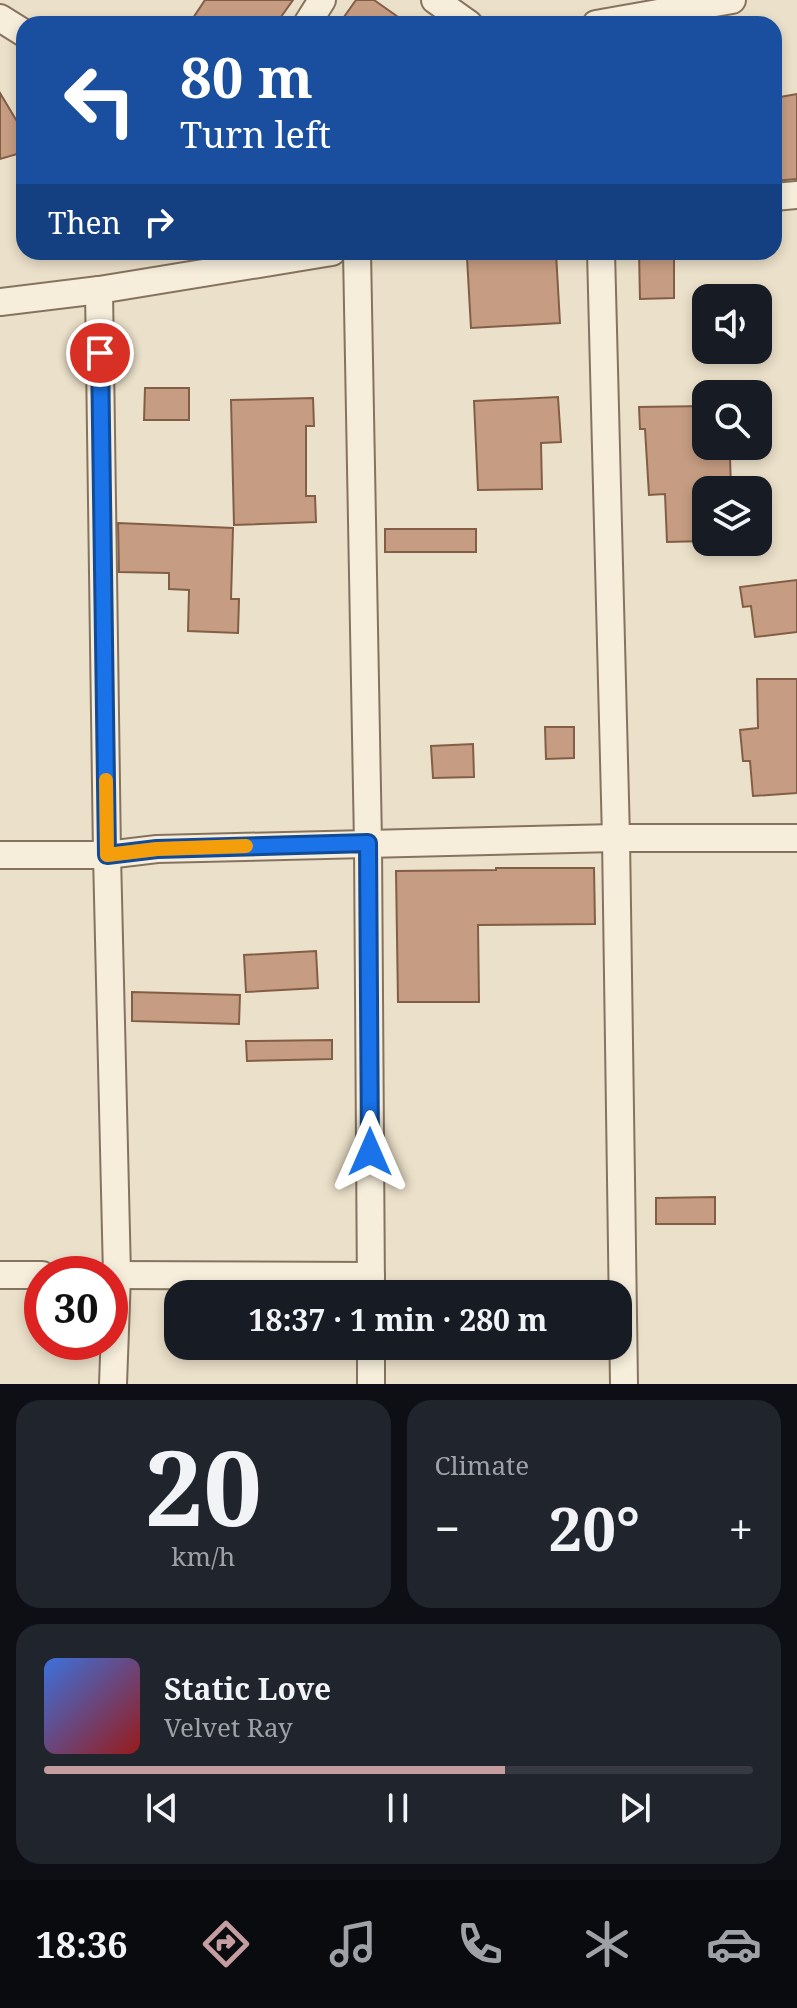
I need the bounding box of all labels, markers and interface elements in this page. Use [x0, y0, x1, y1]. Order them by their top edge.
text: 80 m [180, 38, 313, 114]
icon: left [48, 48, 152, 152]
text: Turn left [180, 110, 331, 159]
icon: right [137, 200, 181, 244]
text: Then [48, 202, 121, 243]
map controls [692, 284, 772, 556]
button: sound [692, 284, 772, 364]
pin [66, 319, 134, 387]
icon: arrive [78, 331, 122, 375]
button: search [692, 380, 772, 460]
button: layers [692, 476, 772, 556]
position arrow [328, 1110, 412, 1194]
speed limit sign: 30 [24, 1256, 128, 1360]
text: 18:37 · 1 min · 280 m [249, 1299, 547, 1340]
text: 20 [144, 1415, 262, 1556]
text: Climate [435, 1447, 529, 1483]
text: 20° [548, 1487, 640, 1569]
text: − [435, 1498, 460, 1558]
text: + [728, 1498, 753, 1558]
text: km/h [171, 1538, 235, 1574]
text: Static Love [164, 1668, 331, 1709]
text: Velvet Ray [164, 1709, 293, 1745]
icon: previous [140, 1786, 184, 1830]
icon: pause [376, 1786, 420, 1830]
icon: next [613, 1786, 657, 1830]
icon: directions [198, 1916, 254, 1972]
icon: music [325, 1916, 381, 1972]
icon: phone [452, 1916, 508, 1972]
icon: climate [579, 1916, 635, 1972]
icon: car [706, 1916, 762, 1972]
text: 18:36 [35, 1920, 128, 1969]

